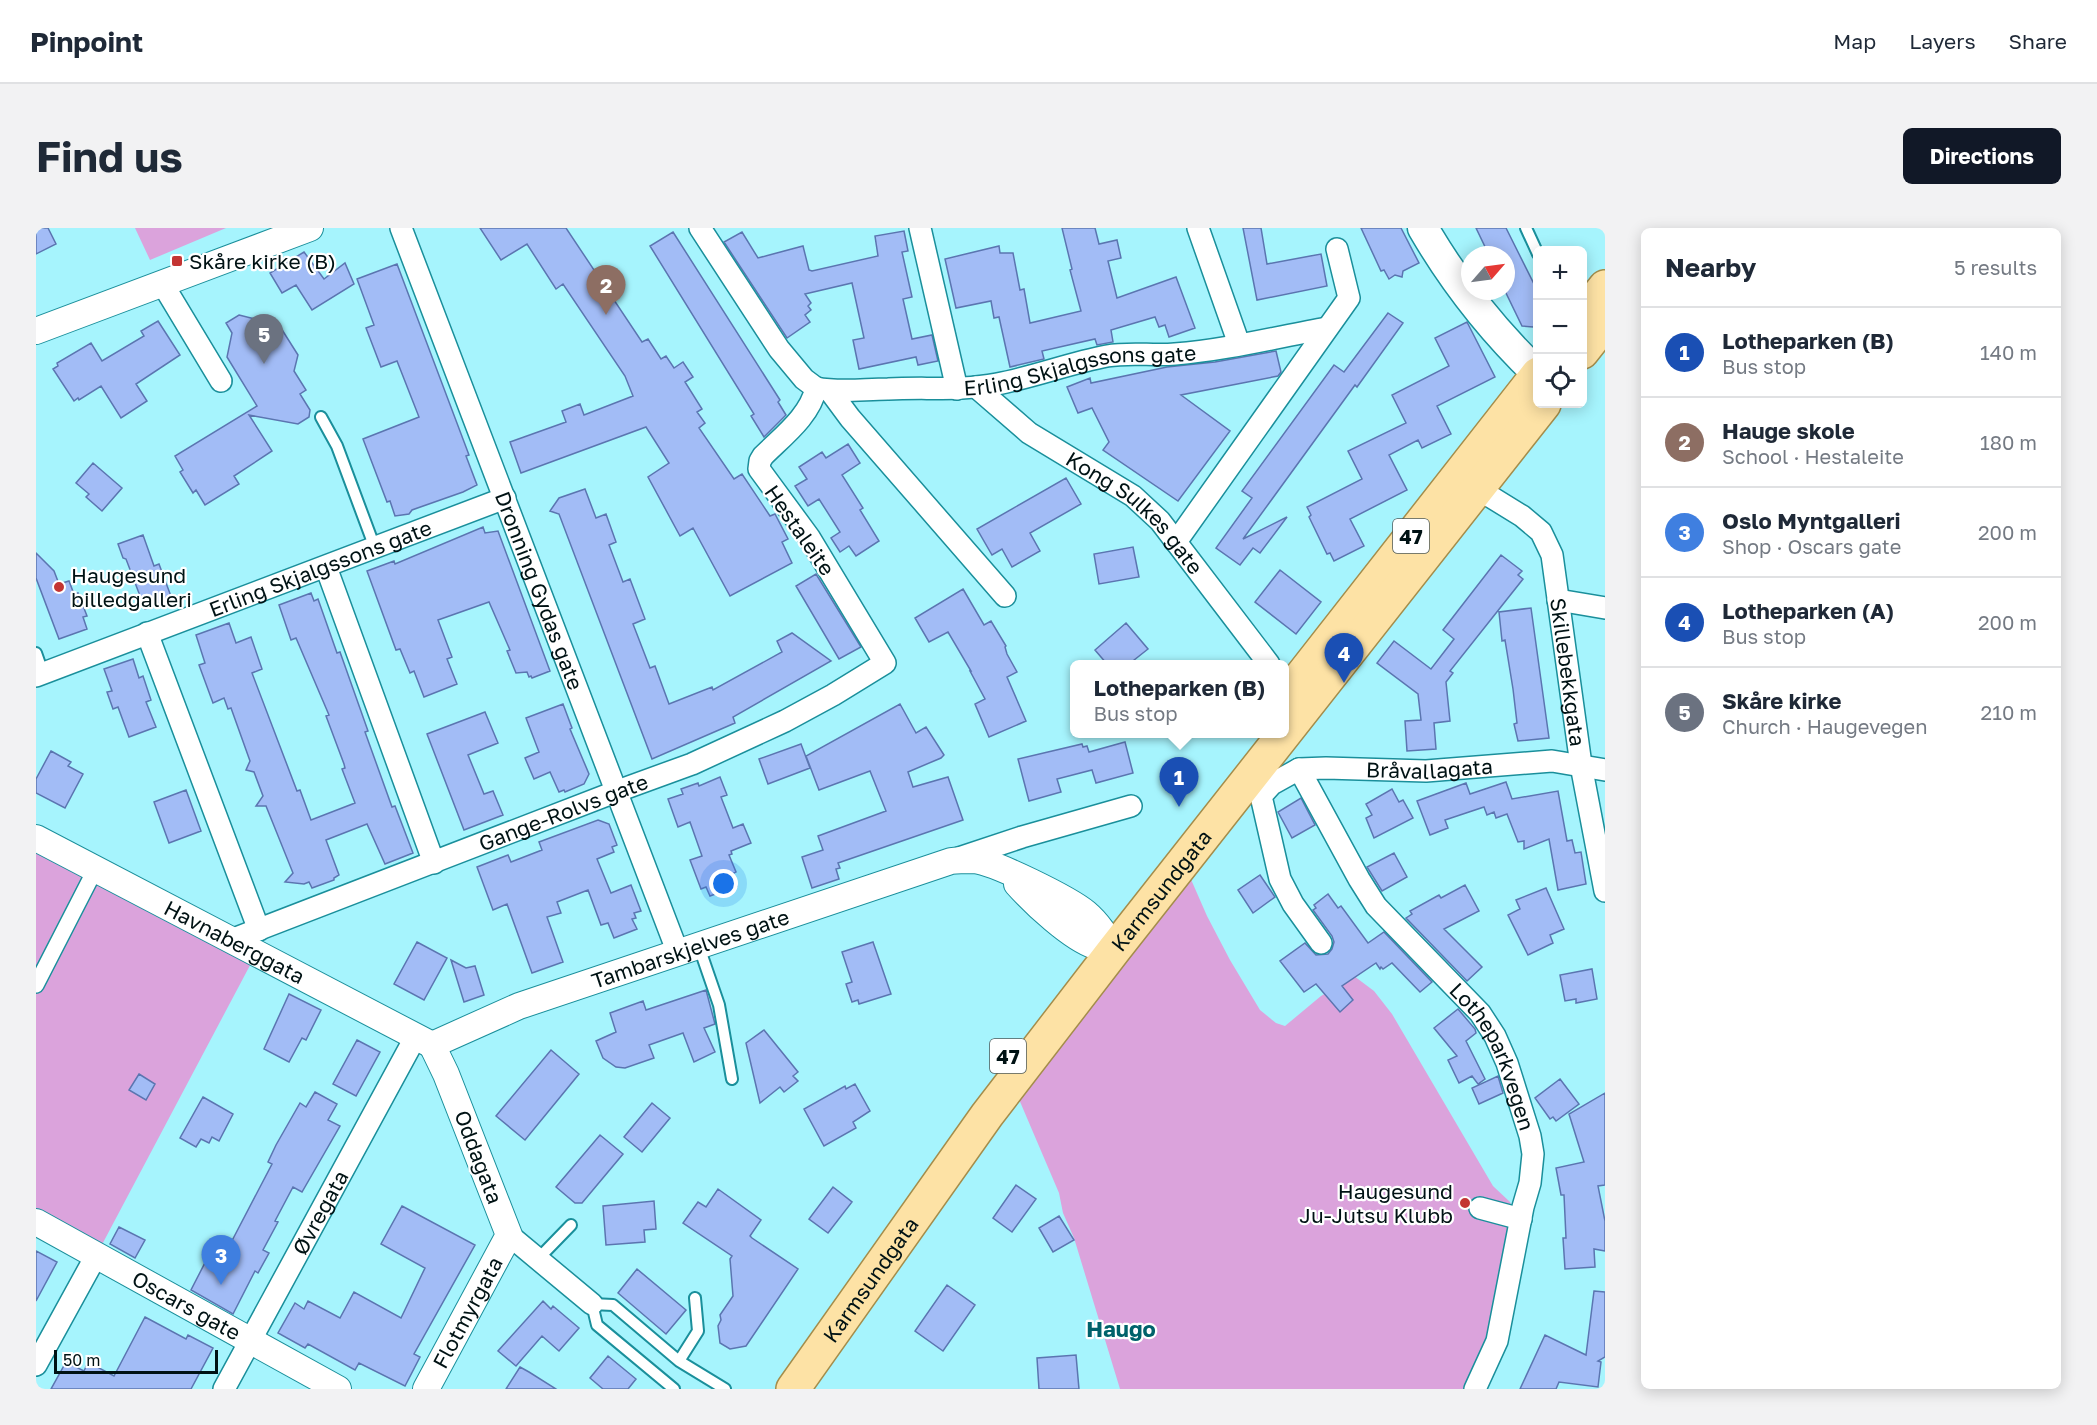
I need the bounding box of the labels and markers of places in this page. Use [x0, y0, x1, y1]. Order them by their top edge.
place label: Skåre kirke (B) [189, 248, 336, 274]
marker: Skåre kirke (B) [170, 254, 184, 268]
pin: 2 [586, 266, 626, 315]
pin: 5 [244, 314, 284, 364]
place label: Haugesund billedgalleri [71, 562, 192, 612]
marker: Haugesund billedgalleri [52, 580, 66, 594]
pin: 4 [1324, 634, 1364, 683]
pin: 1 [1160, 758, 1198, 807]
place label: Haugesund Ju-Jutsu Klubb [1299, 1178, 1453, 1228]
marker: Haugesund Ju-Jutsu Klubb [1458, 1196, 1472, 1210]
pin: 3 [202, 1236, 240, 1285]

